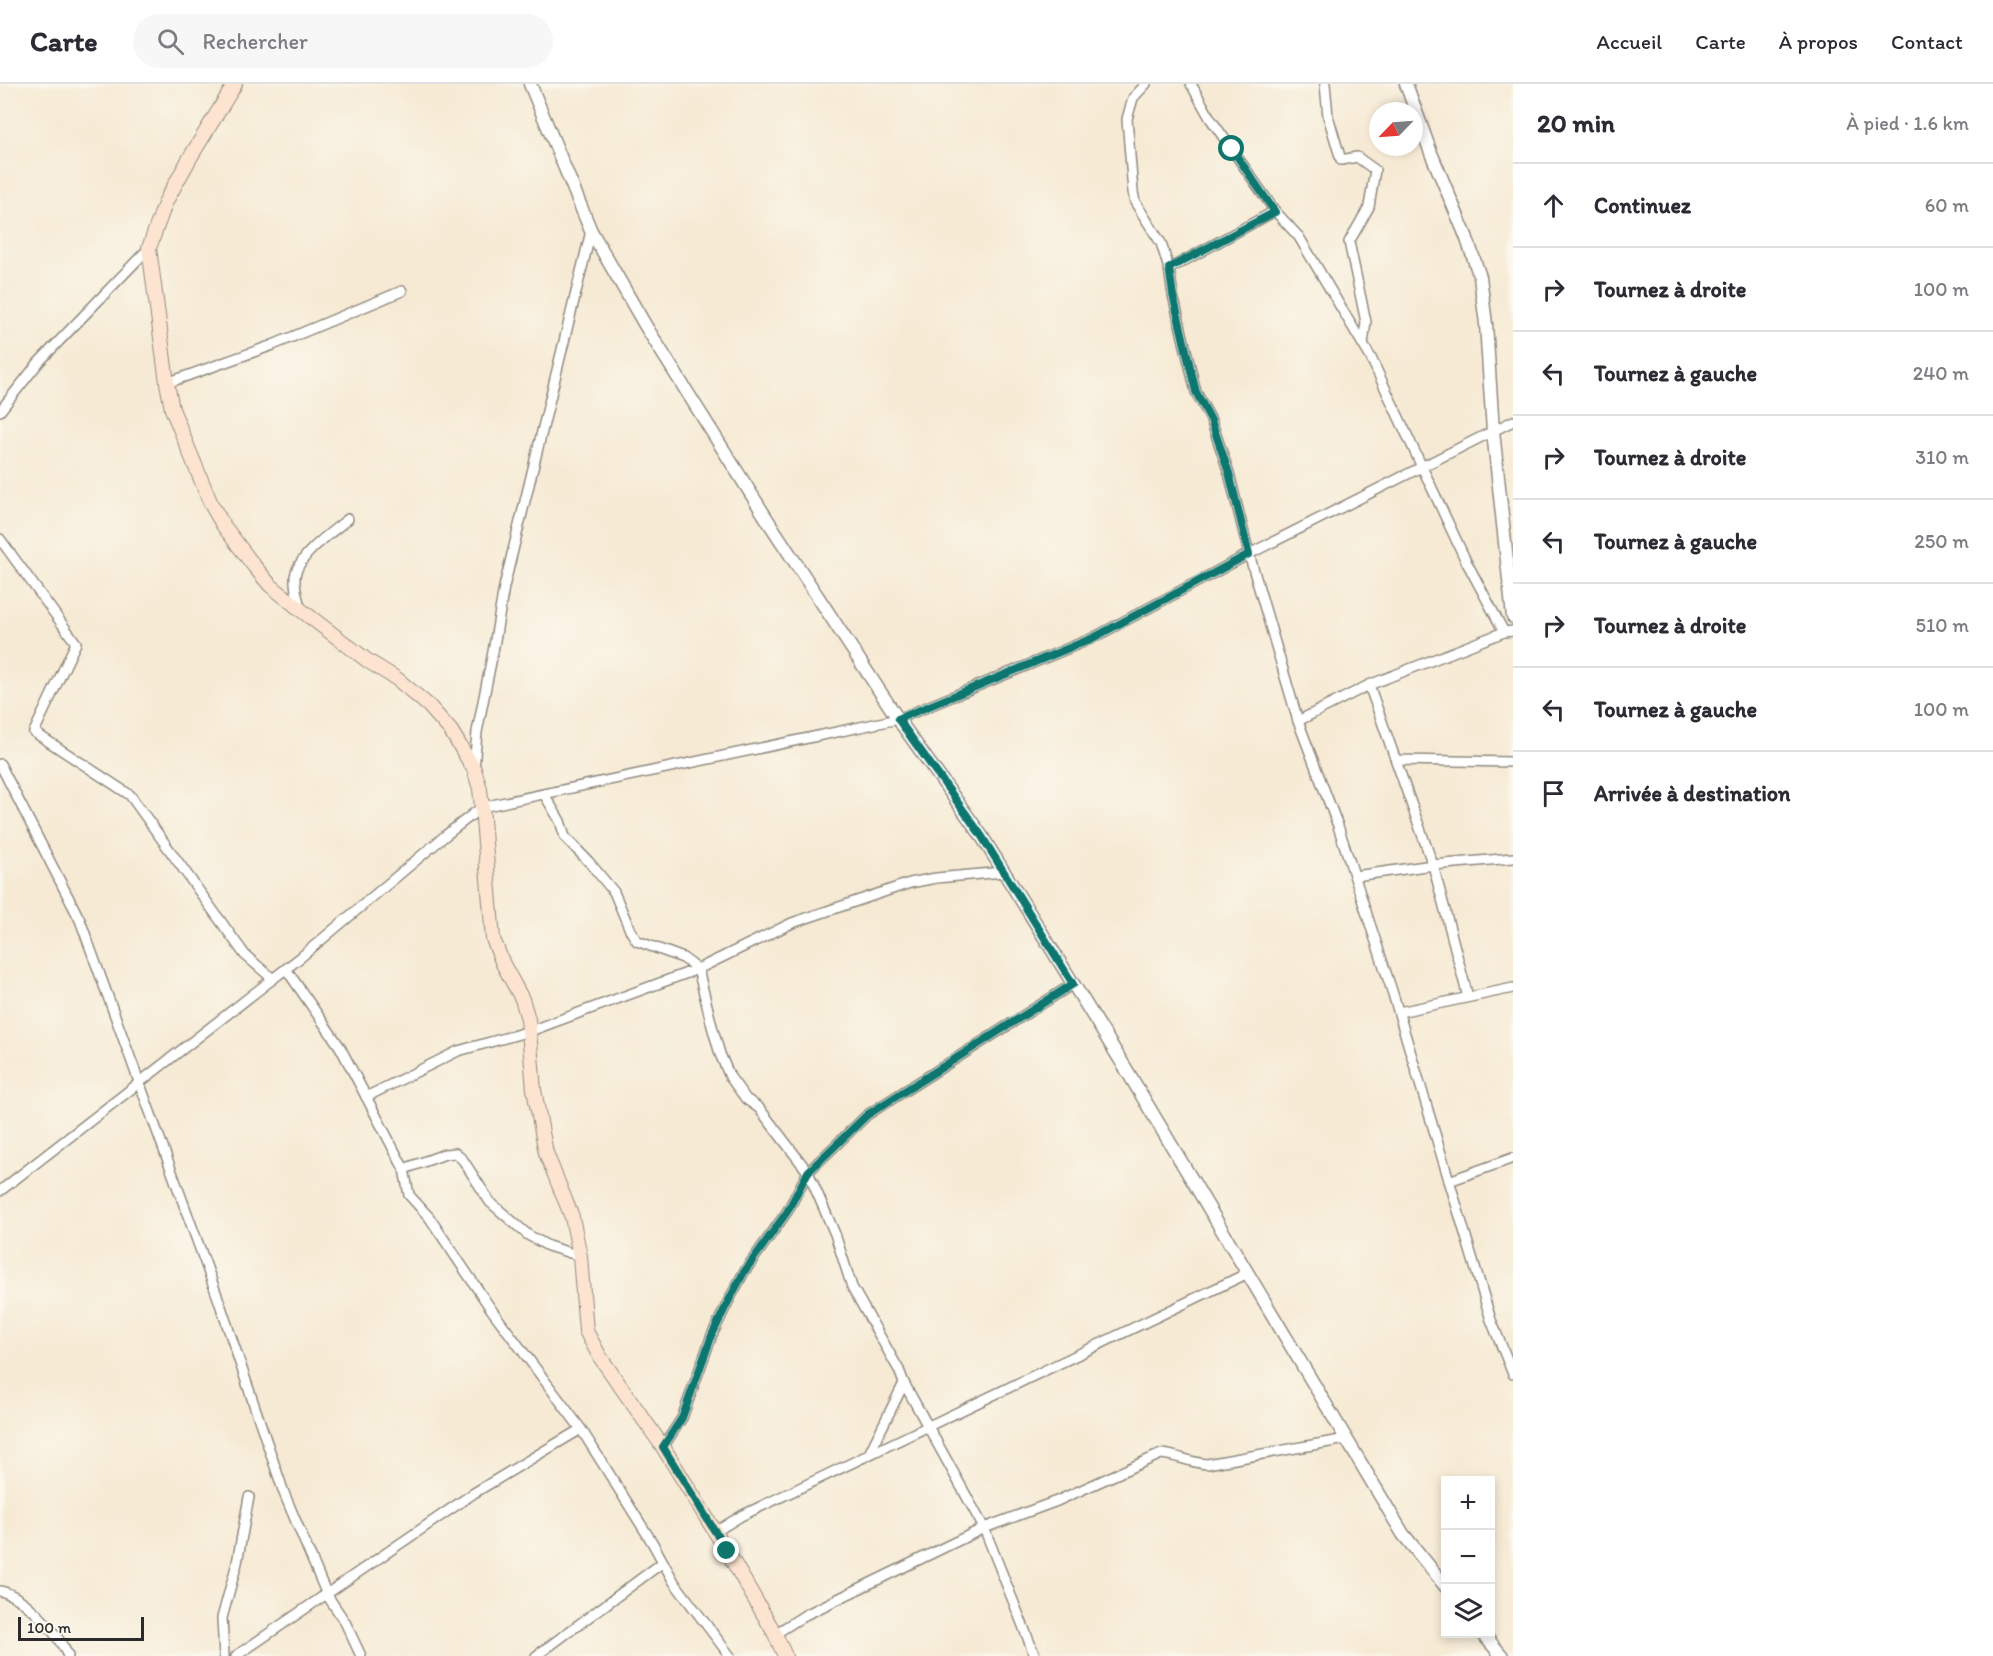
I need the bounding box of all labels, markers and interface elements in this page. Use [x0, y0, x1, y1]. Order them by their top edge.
search box [133, 14, 553, 68]
text: Carte [30, 24, 97, 58]
icon: search [154, 25, 187, 58]
text: Rechercher [202, 28, 308, 55]
text: Accueil [1597, 29, 1662, 54]
text: Carte [1695, 29, 1746, 54]
text: À propos [1779, 29, 1858, 54]
text: Contact [1891, 29, 1963, 54]
north arrow [1369, 102, 1423, 156]
text: 20 min [1537, 107, 1615, 139]
text: À pied · 1.6 km [1846, 111, 1969, 135]
route start [1218, 135, 1244, 161]
icon: ahead [1537, 189, 1570, 222]
text: Continuez [1594, 192, 1691, 219]
text: 60 m [1925, 193, 1969, 217]
icon: right [1537, 273, 1570, 306]
text: Tournez à droite [1594, 276, 1746, 303]
text: 100 m [1914, 277, 1969, 301]
icon: left [1537, 357, 1570, 390]
text: Tournez à gauche [1594, 360, 1757, 387]
text: 240 m [1913, 361, 1969, 385]
icon: right [1537, 441, 1570, 474]
text: Tournez à droite [1594, 444, 1746, 471]
text: 310 m [1915, 445, 1969, 469]
icon: left [1537, 525, 1570, 558]
text: Tournez à gauche [1594, 528, 1757, 555]
text: 250 m [1914, 529, 1969, 553]
icon: right [1537, 609, 1570, 642]
text: Tournez à droite [1594, 612, 1746, 639]
text: 510 m [1916, 613, 1969, 637]
icon: left [1537, 693, 1570, 726]
text: Tournez à gauche [1594, 696, 1757, 723]
text: 100 m [1914, 697, 1969, 721]
icon: arrive [1537, 777, 1570, 810]
text: Arrivée à destination [1594, 780, 1790, 807]
map controls [1441, 1476, 1495, 1638]
button: + [1441, 1476, 1495, 1530]
button: − [1441, 1530, 1495, 1584]
route end [713, 1537, 739, 1563]
button: layers [1441, 1584, 1495, 1638]
scale bar [18, 1614, 144, 1642]
text: 100 m [27, 1618, 71, 1637]

